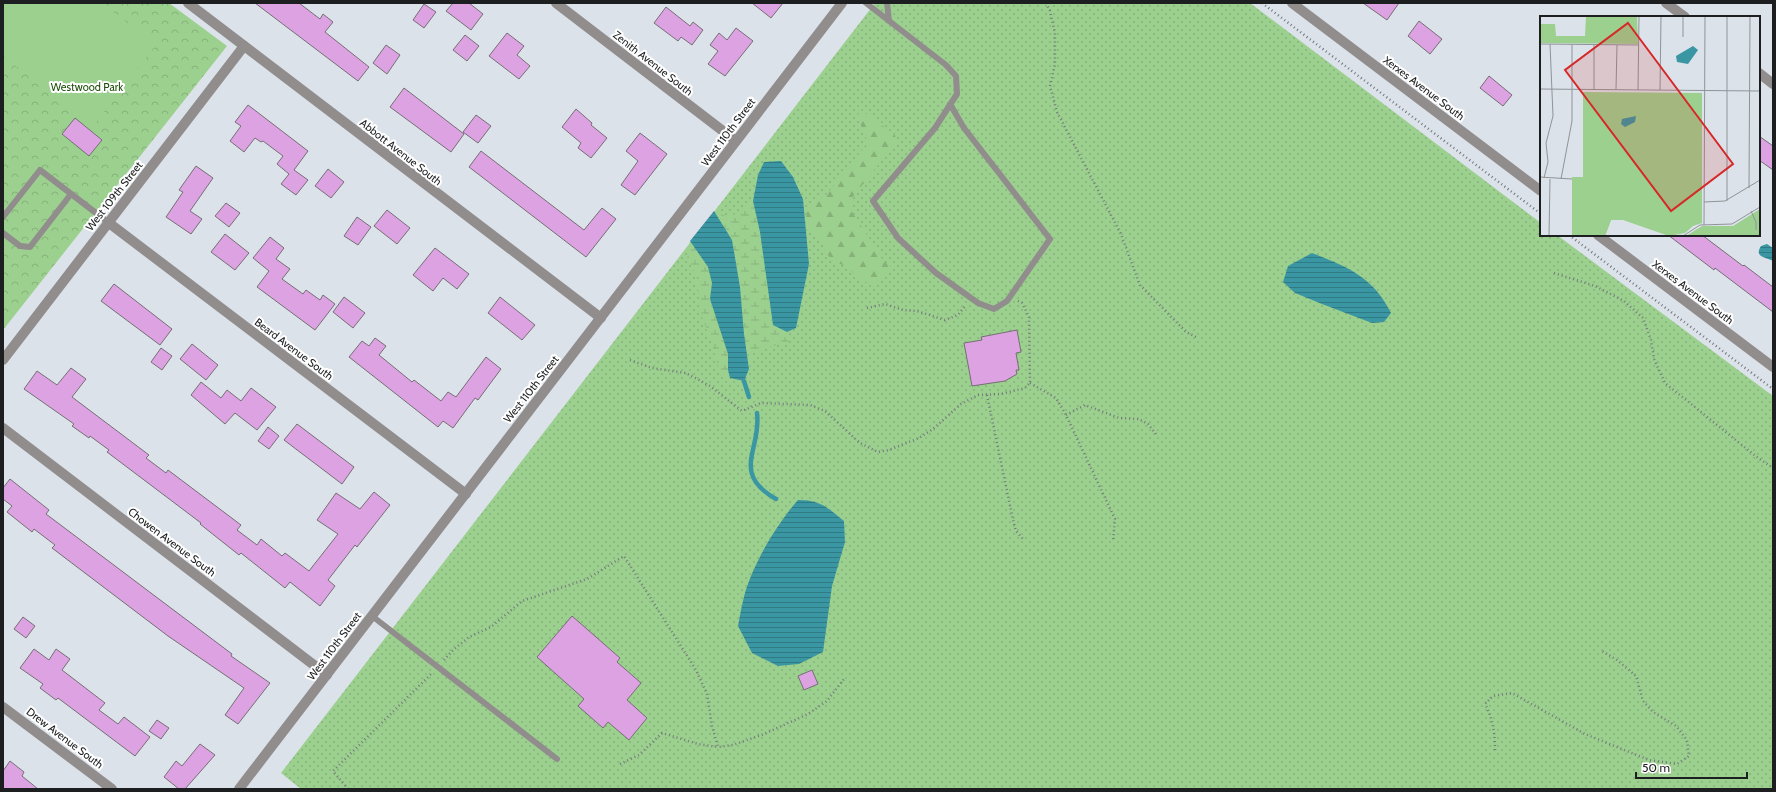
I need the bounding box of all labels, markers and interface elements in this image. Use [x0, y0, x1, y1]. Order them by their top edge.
inset map [1540, 16, 1760, 236]
street label: Zenith Avenue South [610, 28, 696, 98]
street label: Xerxes Avenue South [1381, 53, 1467, 123]
park label: Westwood Park [51, 80, 123, 94]
street label: West 110th Street [698, 95, 758, 169]
street label: Abbott Avenue South [357, 116, 445, 188]
street label: West 109th Street [83, 158, 146, 234]
street label: Xerxes Avenue South [1650, 257, 1736, 327]
street label: Beard Avenue South [252, 315, 336, 383]
street label: West 110th Street [500, 352, 562, 425]
street label: Chowen Avenue South [125, 504, 219, 580]
street label: West 110th Street [304, 609, 364, 683]
street label: Drew Avenue South [24, 705, 106, 771]
scale bar [1636, 754, 1747, 780]
text: 50 m [1642, 760, 1670, 775]

